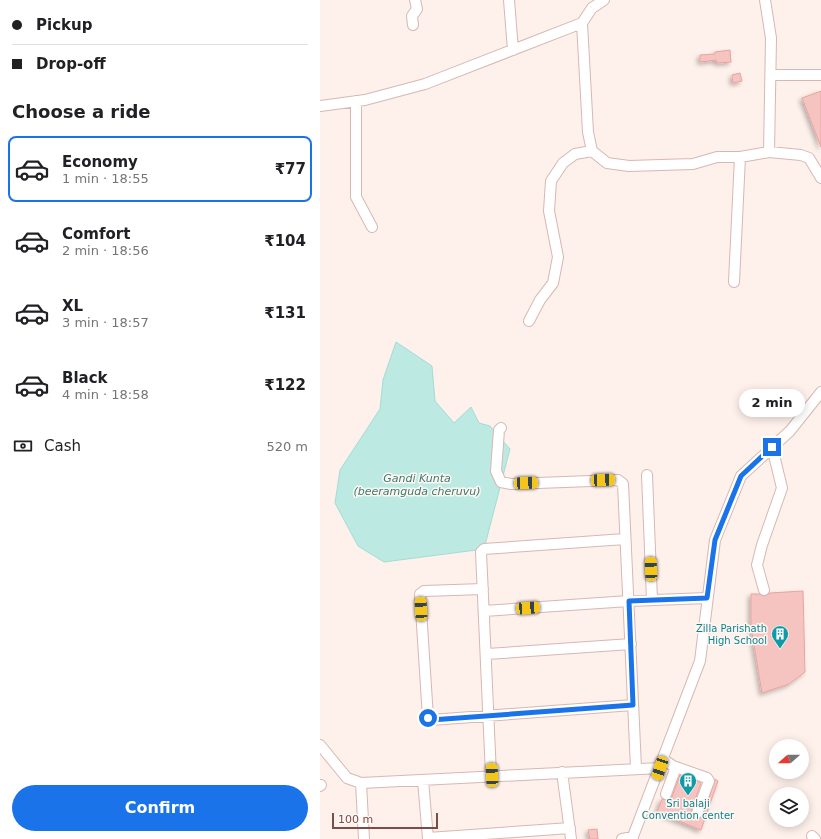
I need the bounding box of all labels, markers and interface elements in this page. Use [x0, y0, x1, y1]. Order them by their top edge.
text: Pickup [36, 16, 92, 34]
text: Drop-off [36, 55, 106, 73]
text: Choose a ride [12, 101, 151, 122]
icon: car [14, 151, 50, 187]
text: Economy [62, 153, 138, 171]
text: ₹77 [275, 160, 306, 178]
text: 1 min · 18:55 [62, 171, 149, 186]
icon: car [14, 223, 50, 259]
text: Comfort [62, 225, 130, 243]
text: ₹104 [264, 232, 306, 250]
text: 2 min · 18:56 [62, 243, 149, 258]
icon: car [14, 295, 50, 331]
text: XL [62, 297, 83, 315]
text: ₹131 [264, 304, 306, 322]
text: 3 min · 18:57 [62, 315, 149, 330]
icon: car [14, 367, 50, 403]
text: Black [62, 369, 108, 387]
text: ₹122 [264, 376, 306, 394]
text: 4 min · 18:58 [62, 387, 149, 402]
callout: 2 min [739, 389, 805, 417]
text: 2 min [752, 395, 792, 410]
icon: cash [12, 435, 34, 457]
text: Cash [44, 437, 81, 455]
route end [763, 438, 781, 456]
text: 520 m [266, 439, 308, 454]
water label: Gandi Kunta (beeramguda cheruvu) [353, 472, 481, 498]
car [591, 474, 615, 486]
car [514, 477, 538, 489]
car [645, 557, 657, 581]
car [414, 597, 428, 621]
car [516, 601, 540, 615]
place label: Zilla Parishath High School [696, 623, 767, 646]
building icon: Zilla Parishath High School [770, 624, 790, 649]
route start [419, 709, 437, 727]
north arrow [769, 739, 809, 779]
map controls [769, 739, 809, 827]
car [651, 755, 669, 781]
car [486, 763, 498, 787]
building icon: Sri balaji Convention center [678, 771, 698, 796]
button: Confirm [12, 785, 308, 831]
button: layers [769, 787, 809, 827]
place label: Sri balaji Convention center [642, 798, 735, 821]
scale bar [332, 811, 438, 830]
text: 100 m [338, 813, 373, 826]

